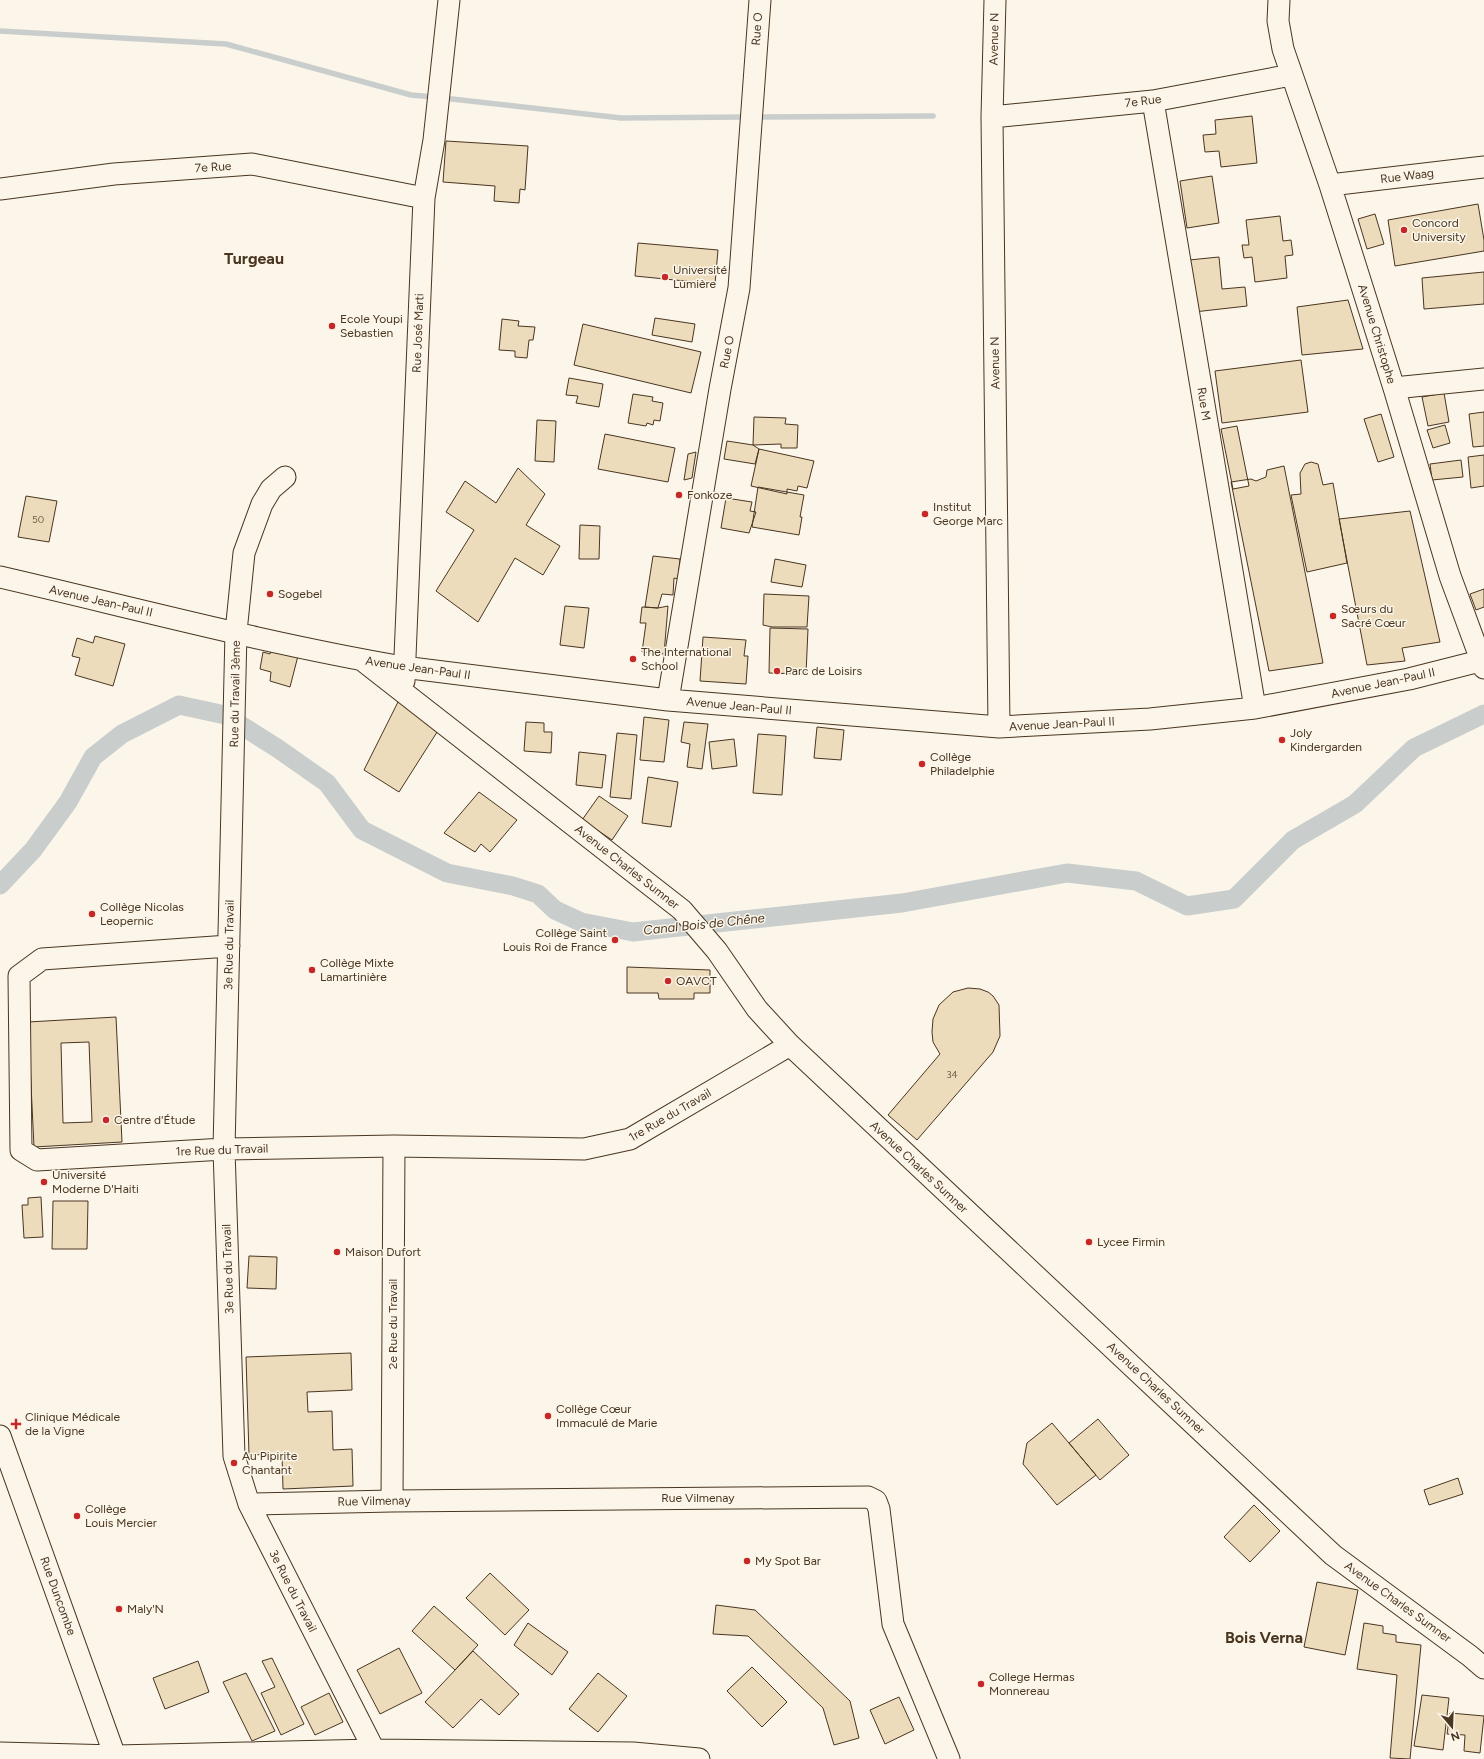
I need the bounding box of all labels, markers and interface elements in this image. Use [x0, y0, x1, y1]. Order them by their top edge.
street label: Rue O [749, 12, 765, 46]
street label: Avenue N [987, 12, 1001, 66]
street label: 7e Rue [1124, 92, 1163, 110]
street label: 7e Rue [194, 159, 232, 175]
street label: Rue Waag [1379, 166, 1435, 186]
place label: Concord University [1412, 216, 1467, 244]
marker: Concord University [1399, 225, 1409, 235]
district label: Turgeau [224, 249, 284, 268]
place label: Université Lumière [673, 263, 728, 291]
marker: Université Lumière [660, 272, 670, 282]
street label: Avenue Christophe [1355, 283, 1399, 386]
street label: Rue José Marti [410, 293, 426, 373]
place label: Ecole Youpi Sebastien [340, 312, 403, 340]
marker: Ecole Youpi Sebastien [327, 321, 337, 331]
street label: Rue O [717, 334, 737, 370]
street label: Avenue N [988, 336, 1002, 390]
street label: Rue M [1194, 386, 1214, 422]
place label: Fonkoze [687, 488, 733, 502]
marker: Fonkoze [674, 490, 684, 500]
place label: Institut George Marc [933, 500, 1004, 528]
marker: Institut George Marc [920, 509, 930, 519]
house number: 50 [32, 513, 44, 526]
street label: Avenue Jean-Paul II [48, 582, 154, 620]
place label: Sogebel [278, 587, 322, 601]
marker: Sogebel [265, 589, 275, 599]
place label: Sœurs du Sacré Cœur [1341, 602, 1406, 630]
marker: Sœurs du Sacré Cœur [1328, 611, 1338, 621]
street label: Rue du Travail 3ème [227, 640, 243, 748]
place label: The International School [641, 645, 731, 673]
street label: Avenue Jean-Paul II [365, 654, 471, 682]
marker: The International School [628, 654, 638, 664]
place label: Parc de Loisirs [785, 664, 862, 678]
street label: Avenue Jean-Paul II [1330, 665, 1436, 701]
marker: Parc de Loisirs [772, 666, 782, 676]
street label: Avenue Jean-Paul II [686, 694, 792, 718]
street label: Avenue Jean-Paul II [1009, 714, 1115, 734]
place label: Joly Kindergarden [1290, 726, 1362, 754]
marker: Joly Kindergarden [1277, 735, 1287, 745]
place label: Collège Philadelphie [930, 750, 995, 778]
marker: Collège Philadelphie [917, 759, 927, 769]
street label: Avenue Charles Sumner [572, 822, 682, 912]
place label: Collège Nicolas Leopernic [100, 900, 184, 928]
street label: 3e Rue du Travail [221, 900, 237, 990]
marker: Collège Nicolas Leopernic [87, 909, 97, 919]
water label: Canal Bois de Chêne [643, 910, 765, 938]
place label: Collège Saint Louis Roi de France [503, 926, 607, 954]
marker: Collège Saint Louis Roi de France [610, 935, 620, 945]
place label: Collège Mixte Lamartinière [320, 956, 394, 984]
marker: Collège Mixte Lamartinière [307, 965, 317, 975]
place label: OAVCT [676, 974, 717, 988]
marker: OAVCT [663, 976, 673, 986]
house number: 34 [946, 1068, 958, 1081]
street label: 1re Rue du Travail [626, 1086, 714, 1144]
place label: Centre d'Étude [114, 1113, 196, 1127]
marker: Centre d'Étude [101, 1115, 111, 1125]
street label: Avenue Charles Sumner [867, 1118, 971, 1216]
street label: 1re Rue du Travail [175, 1141, 269, 1159]
place label: Université Moderne D'Haiti [52, 1168, 139, 1196]
marker: Université Moderne D'Haiti [39, 1177, 49, 1187]
street label: 3e Rue du Travail [219, 1224, 237, 1314]
place label: Lycee Firmin [1097, 1235, 1165, 1249]
marker: Lycee Firmin [1084, 1237, 1094, 1247]
place label: Maison Dufort [345, 1245, 422, 1259]
marker: Maison Dufort [332, 1247, 342, 1257]
street label: 2e Rue du Travail [386, 1279, 400, 1369]
street label: Avenue Charles Sumner [1104, 1339, 1208, 1437]
place label: Collège Cœur Immaculé de Marie [556, 1402, 658, 1430]
place label: Clinique Médicale de la Vigne [25, 1410, 120, 1438]
marker: Collège Cœur Immaculé de Marie [543, 1411, 553, 1421]
marker: Clinique Médicale de la Vigne [10, 1418, 22, 1430]
place label: Au Pipirite Chantant [242, 1449, 298, 1477]
marker: Au Pipirite Chantant [229, 1458, 239, 1468]
street label: Rue Vilmenay [661, 1491, 735, 1505]
street label: Rue Vilmenay [337, 1493, 411, 1509]
place label: Collège Louis Mercier [85, 1502, 157, 1530]
marker: Collège Louis Mercier [72, 1511, 82, 1521]
street label: 3e Rue du Travail [266, 1548, 320, 1634]
place label: My Spot Bar [755, 1554, 821, 1568]
street label: Rue Duncombe [37, 1555, 79, 1638]
marker: My Spot Bar [742, 1556, 752, 1566]
street label: Avenue Charles Sumner [1342, 1559, 1454, 1645]
place label: Maly'N [127, 1602, 164, 1616]
marker: Maly'N [114, 1604, 124, 1614]
district label: Bois Verna [1225, 1628, 1303, 1647]
place label: College Hermas Monnereau [989, 1670, 1075, 1698]
marker: College Hermas Monnereau [976, 1679, 986, 1689]
north arrow [1432, 1707, 1472, 1747]
text: N [1449, 1728, 1461, 1744]

